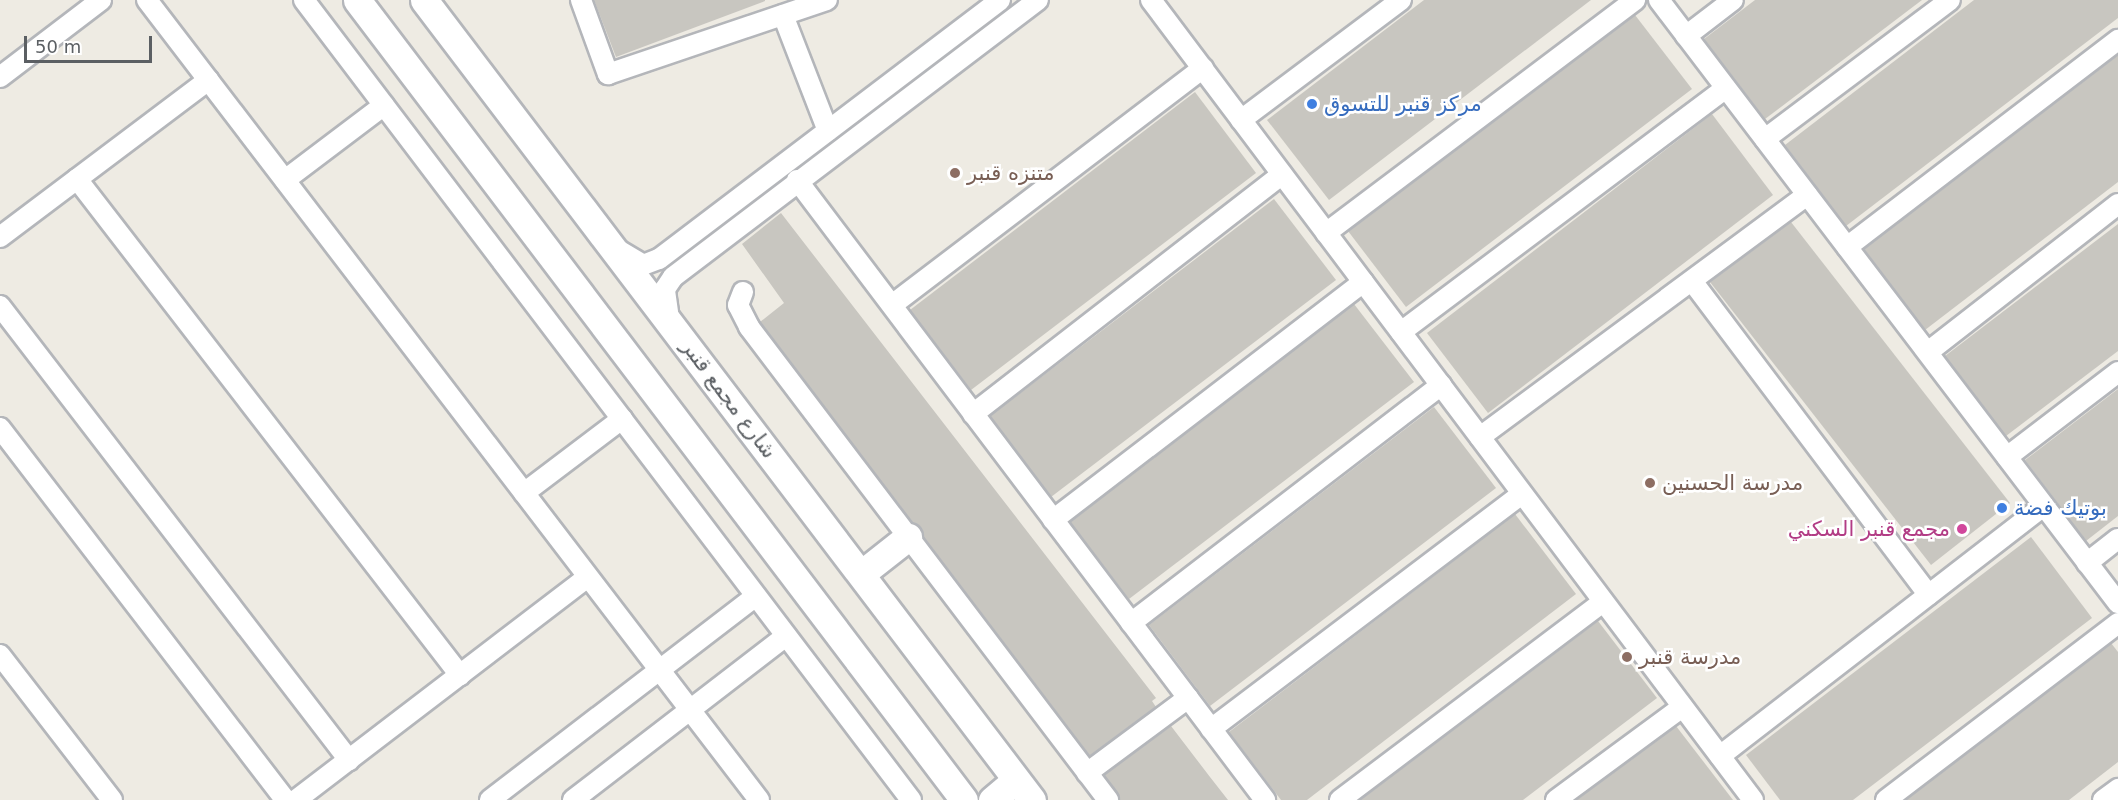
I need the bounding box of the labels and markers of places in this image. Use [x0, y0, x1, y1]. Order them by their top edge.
place label: مركز قنبر للتسوق [1324, 91, 1482, 117]
marker: مركز قنبر للتسوق [1305, 97, 1319, 111]
place label: متنزه قنبر [967, 160, 1054, 186]
marker: متنزه قنبر [948, 166, 962, 180]
place label: مدرسة الحسنين [1662, 470, 1803, 496]
marker: مدرسة الحسنين [1643, 476, 1657, 490]
place label: بوتيك فضة [2014, 495, 2107, 521]
marker: بوتيك فضة [1995, 501, 2009, 515]
place label: مجمع قنبر السكني [1788, 516, 1950, 542]
marker: مجمع قنبر السكني [1955, 522, 1969, 536]
place label: مدرسة قنبر [1639, 644, 1741, 670]
marker: مدرسة قنبر [1620, 650, 1634, 664]

